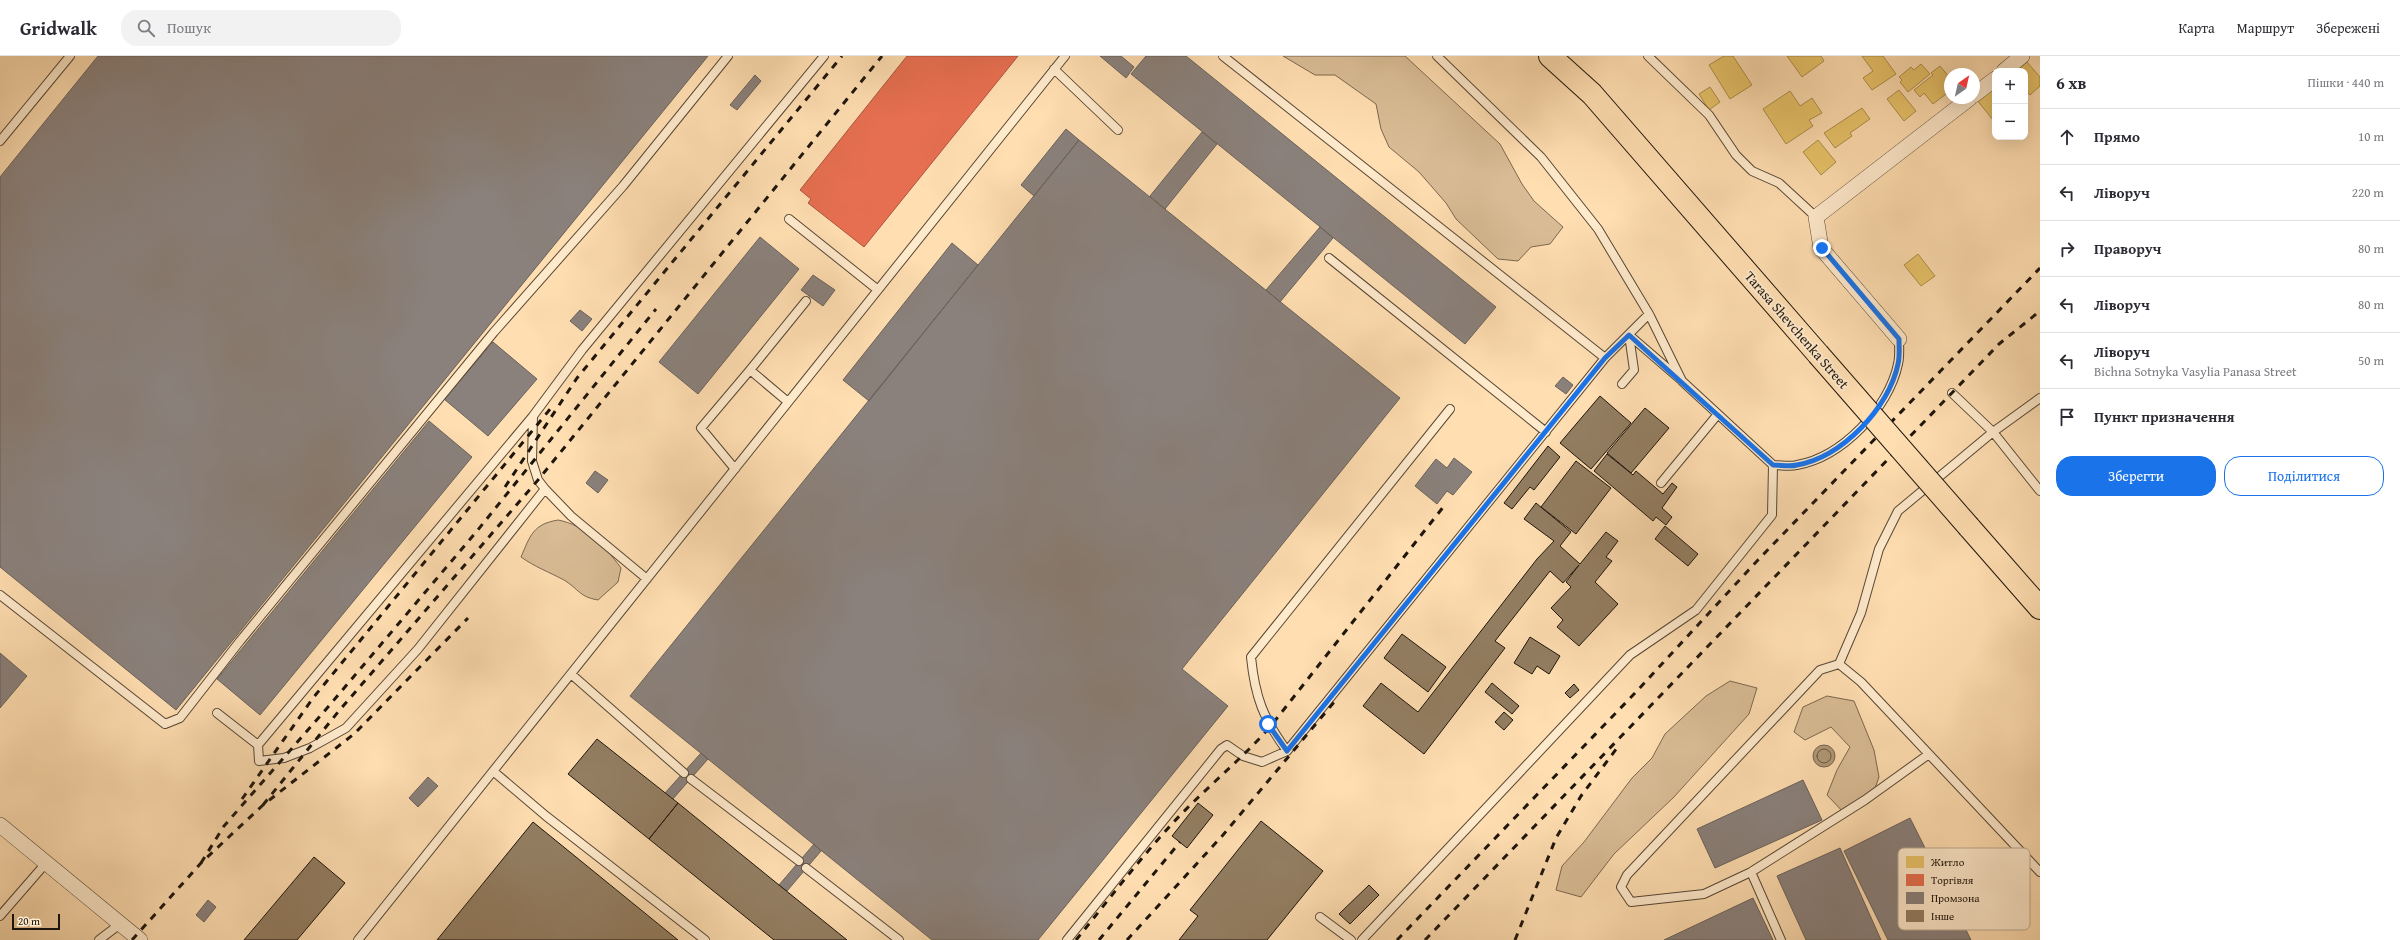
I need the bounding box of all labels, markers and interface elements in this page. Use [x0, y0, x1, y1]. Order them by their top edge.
search box [121, 10, 401, 46]
text: Gridwalk [20, 14, 97, 42]
icon: search [135, 17, 157, 39]
text: Пошук [167, 17, 211, 38]
text: Карта [2179, 18, 2215, 38]
text: Маршрут [2237, 18, 2294, 38]
text: Збережені [2316, 18, 2380, 38]
north arrow [1944, 68, 1980, 104]
map controls [1992, 68, 2028, 140]
button: + [1992, 68, 2028, 104]
text: 6 хв [2056, 70, 2086, 95]
text: Пішки · 440 m [2307, 73, 2384, 92]
button: − [1992, 104, 2028, 140]
icon: ahead [2056, 126, 2078, 148]
text: Прямо [2094, 126, 2140, 147]
text: 10 m [2358, 127, 2384, 146]
icon: left [2056, 182, 2078, 204]
text: Ліворуч [2094, 182, 2150, 203]
text: 220 m [2352, 183, 2384, 202]
icon: right [2056, 238, 2078, 260]
text: Праворуч [2094, 238, 2161, 259]
route end [1813, 239, 1831, 257]
text: 80 m [2358, 239, 2384, 258]
street label: Tarasa Shevchenka Street [1740, 267, 1854, 393]
icon: left [2056, 294, 2078, 316]
text: Ліворуч [2094, 294, 2150, 315]
text: 80 m [2358, 295, 2384, 314]
text: Ліворуч [2094, 341, 2150, 362]
icon: left [2056, 350, 2078, 372]
text: 50 m [2358, 351, 2384, 370]
text: Bichna Sotnyka Vasylia Panasa Street [2094, 362, 2297, 381]
icon: arrive [2056, 406, 2078, 428]
text: Пункт призначення [2094, 406, 2235, 427]
button: Зберегти [2056, 456, 2216, 496]
button: Поділитися [2224, 456, 2384, 496]
route start [1259, 715, 1277, 733]
legend [1898, 848, 2030, 930]
text: Житло [1930, 854, 1965, 870]
text: Торгівля [1931, 872, 1974, 888]
text: Промзона [1931, 890, 1980, 906]
text: Інше [1931, 908, 1954, 924]
scale bar [12, 912, 60, 931]
text: 20 m [18, 913, 40, 929]

